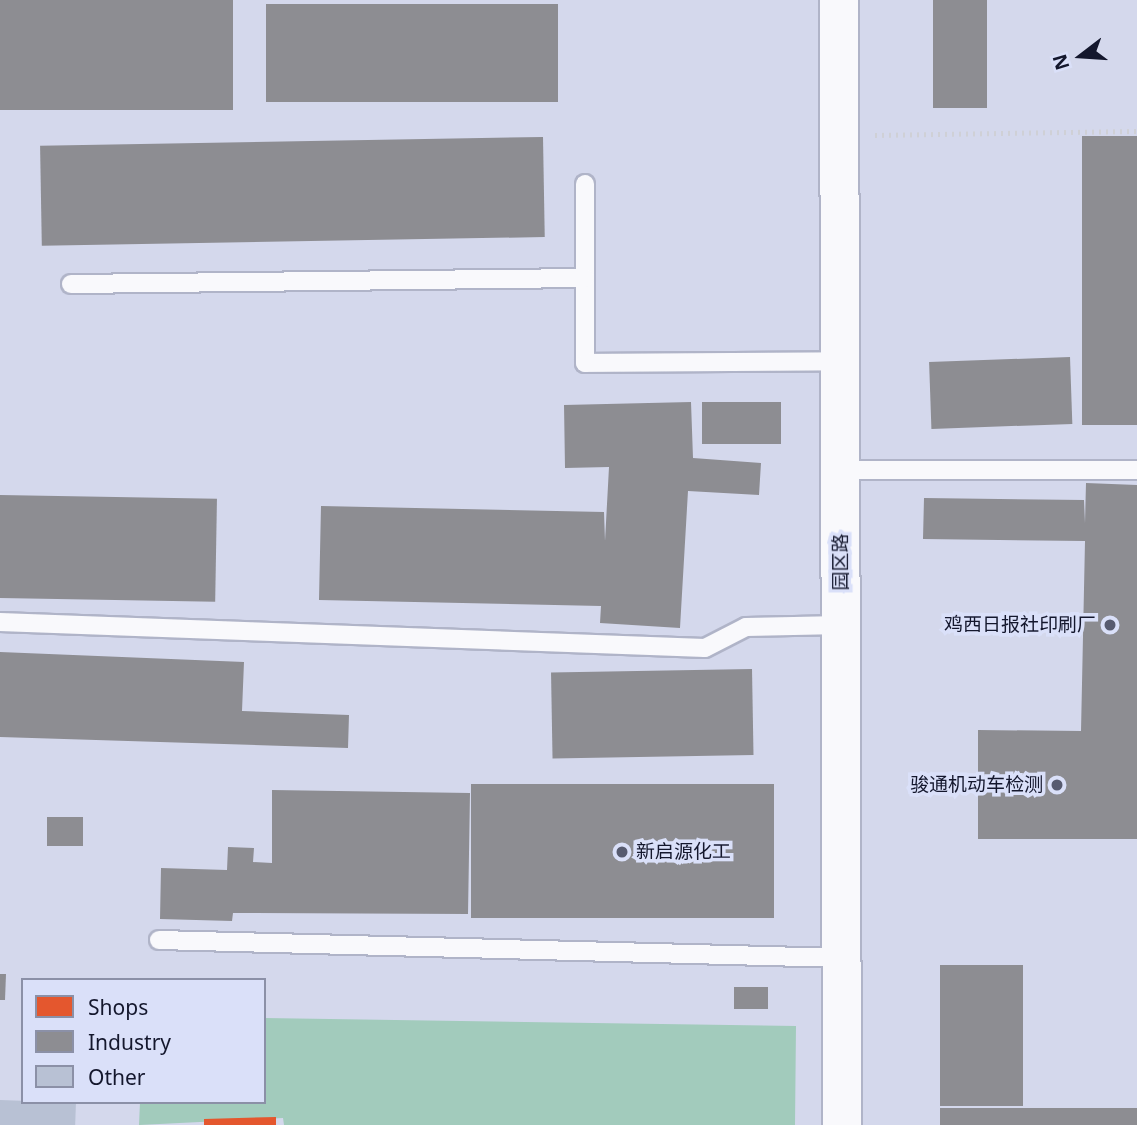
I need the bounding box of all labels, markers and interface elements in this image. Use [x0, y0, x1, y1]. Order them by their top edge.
north arrow [1046, 21, 1116, 91]
text: N [1046, 51, 1076, 73]
street label: 园区路 [830, 534, 852, 590]
place label: 鸡西日报社印刷厂 [944, 614, 1096, 636]
marker: 鸡西日报社印刷厂 [1102, 617, 1118, 633]
place label: 骏通机动车检测 [910, 774, 1043, 796]
marker: 骏通机动车检测 [1049, 777, 1065, 793]
place label: 新启源化工 [636, 841, 731, 863]
marker: 新启源化工 [614, 844, 630, 860]
legend [21, 978, 266, 1104]
text: Shops [88, 993, 148, 1021]
text: Industry [88, 1028, 171, 1056]
text: Other [88, 1063, 145, 1091]

